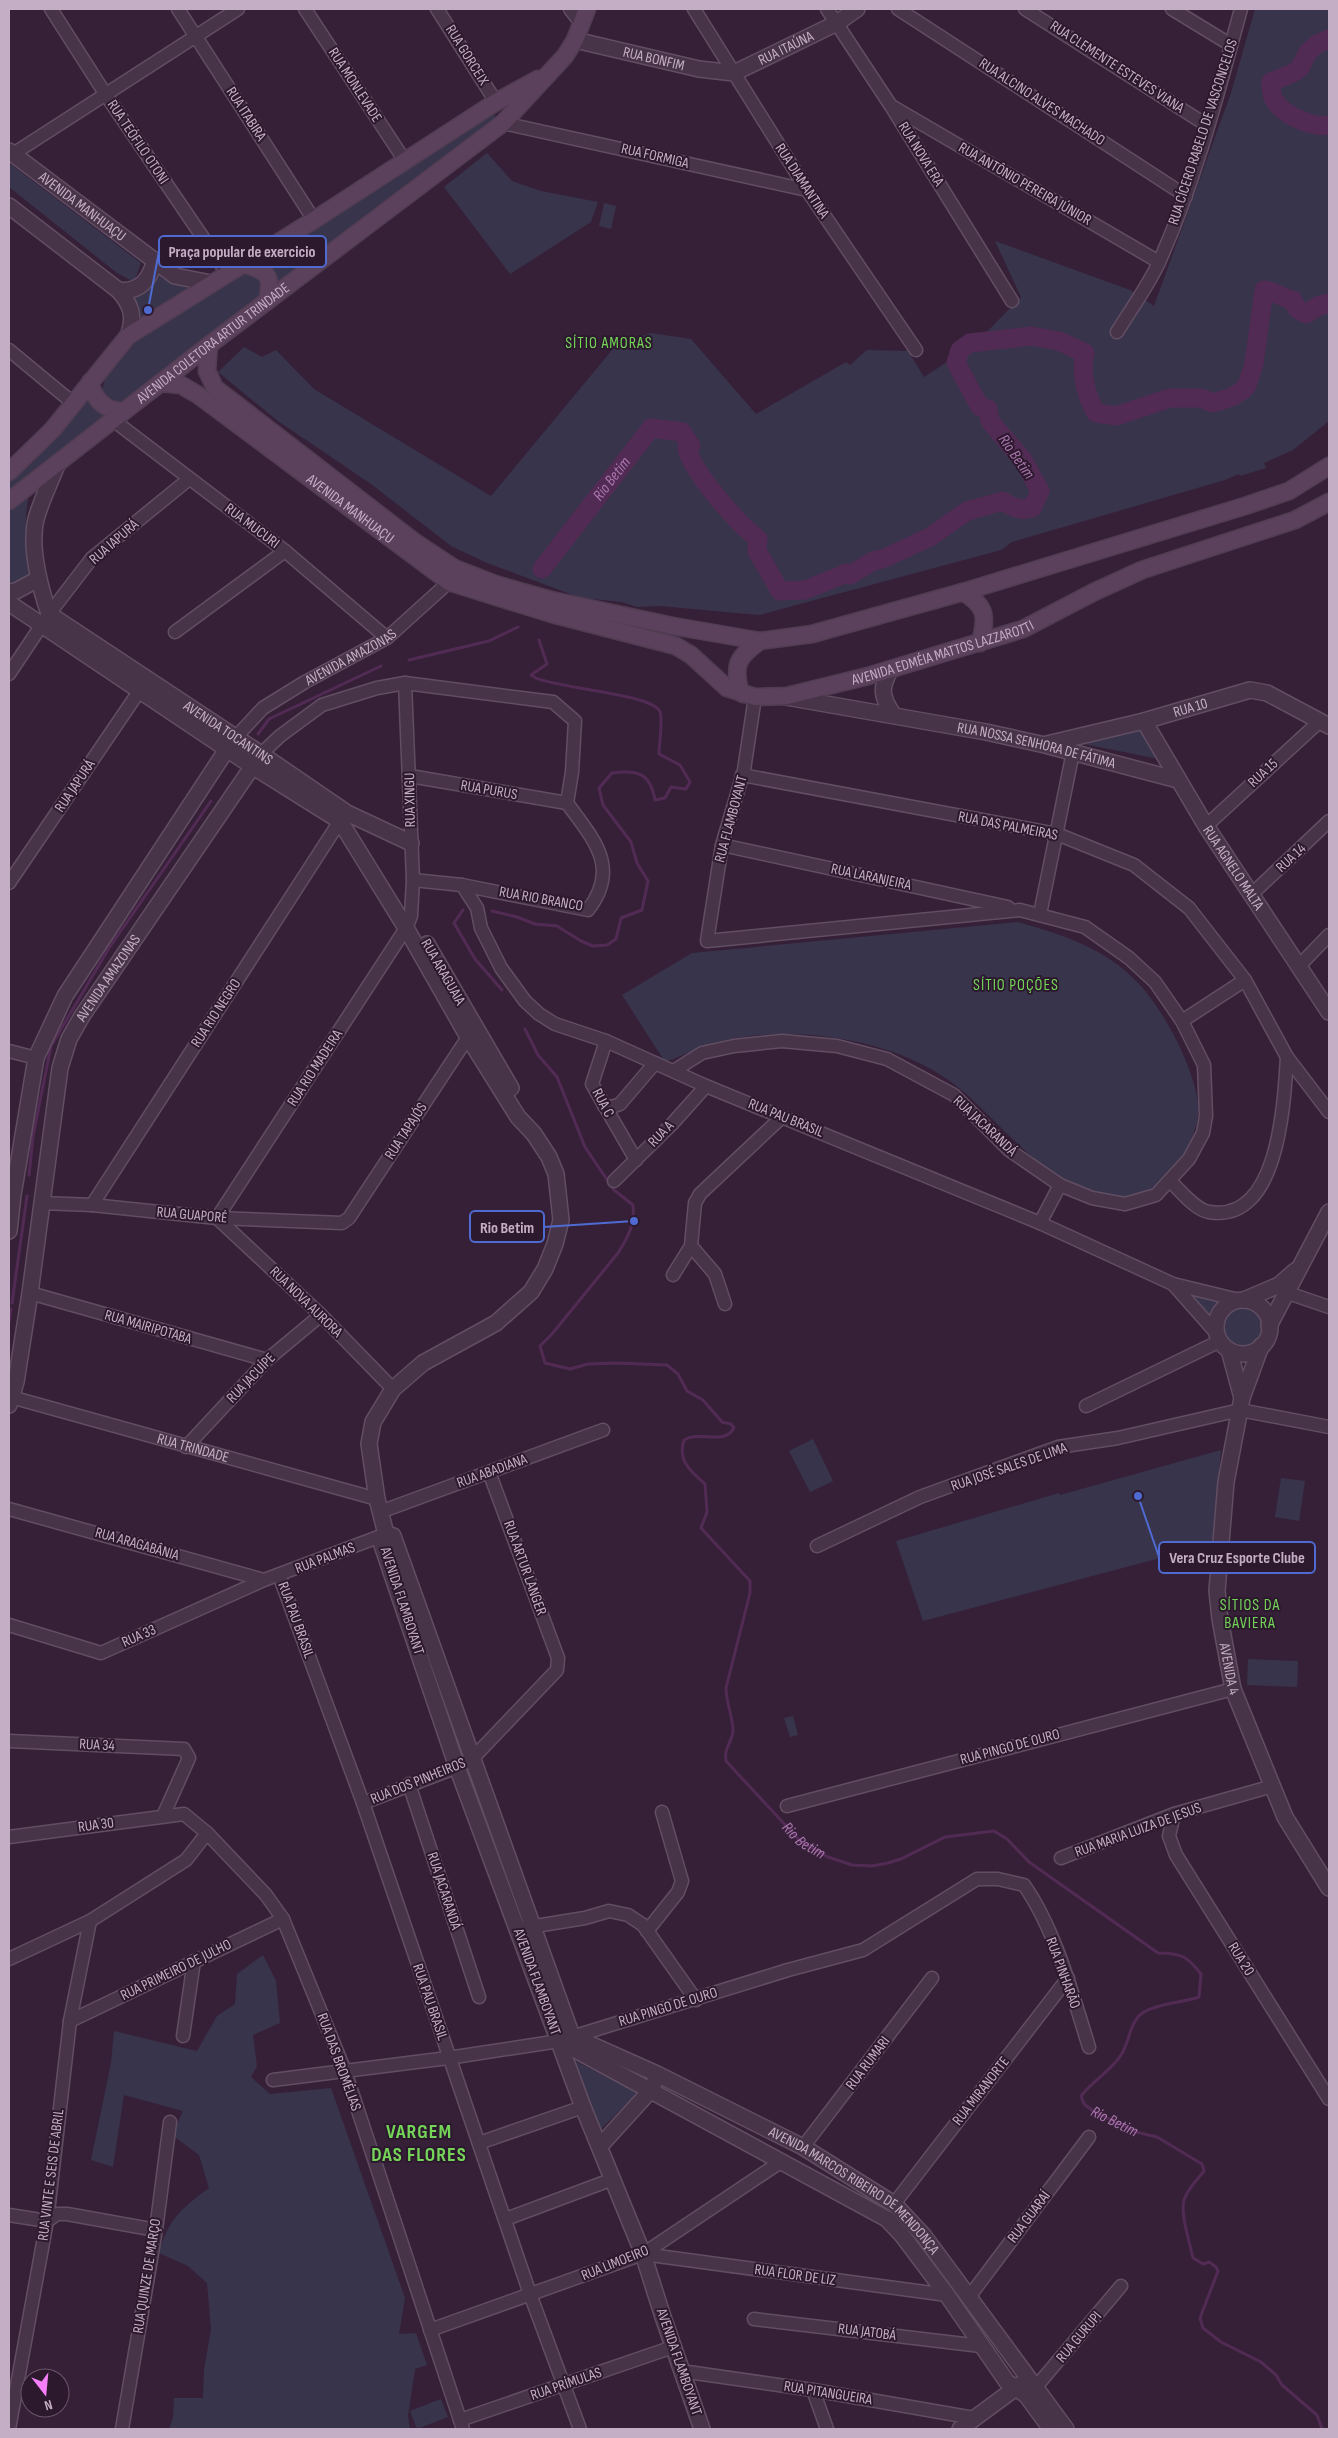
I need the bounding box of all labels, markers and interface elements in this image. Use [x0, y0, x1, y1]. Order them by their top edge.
street label: RUA CLEMENTE ESTEVES VIANA [1046, 17, 1188, 118]
street label: RUA GORCEIX [441, 21, 493, 89]
street label: RUA ITAÚNA [755, 26, 817, 69]
street label: RUA CÍCERO RABELO DE VASCONCELOS [1164, 37, 1242, 227]
street label: RUA BONFIM [621, 42, 687, 75]
street label: RUA MONLEVADE [324, 44, 386, 126]
street label: RUA ALCINO ALVES MACHADO [975, 54, 1109, 150]
street label: RUA ITABIRA [221, 83, 271, 145]
street label: RUA TEÓFILO OTONI [103, 96, 173, 188]
street label: RUA NOVA ERA [894, 118, 949, 190]
street label: RUA ANTÔNIO PEREIRA JÚNIOR [955, 138, 1095, 230]
street label: RUA FORMIGA [619, 139, 691, 173]
street label: RUA DIAMANTINA [771, 140, 834, 223]
street label: AVENIDA MANHUAÇU [34, 167, 130, 245]
callout: Praça popular de exercicio [159, 236, 326, 267]
text: Praça popular de exercicio [168, 243, 316, 262]
street label: AVENIDA COLETORA ARTUR TRINDADE [132, 278, 293, 408]
district label: SÍTIO AMORAS [565, 334, 653, 353]
water label: Rio Betim [994, 431, 1038, 483]
water label: Rio Betim [589, 453, 635, 504]
street label: AVENIDA MANHUAÇU [302, 469, 398, 547]
street label: RUA MUCURI [221, 499, 283, 553]
street label: RUA IAPURÁ [85, 515, 143, 569]
street label: AVENIDA EDMÉIA MATTOS LAZZAROTTI [849, 616, 1037, 689]
street label: AVENIDA AMAZONAS [301, 624, 401, 690]
street label: RUA 10 [1171, 693, 1210, 721]
street label: AVENIDA TOCANTINS [179, 696, 277, 769]
street label: RUA NOSSA SENHORA DE FÁTIMA [956, 718, 1118, 773]
street label: RUA 15 [1244, 754, 1282, 792]
street label: RUA JAPURÁ [51, 756, 100, 816]
street label: RUA XINGU [400, 772, 420, 828]
street label: RUA FLAMBOYANT [710, 773, 752, 865]
street label: RUA PURUS [459, 776, 519, 804]
street label: RUA DAS PALMEIRAS [957, 807, 1059, 845]
street label: RUA AGNELO MALTA [1199, 822, 1269, 914]
street label: RUA 14 [1272, 839, 1310, 877]
street label: RUA LARANJEIRA [829, 859, 913, 895]
street label: RUA RIO BRANCO [498, 882, 584, 916]
street label: AVENIDA AMAZONAS [71, 931, 144, 1026]
street label: RUA ARAGUAIA [416, 936, 470, 1009]
street label: RUA RIO NEGRO [187, 975, 245, 1051]
district label: SÍTIO POÇÕES [973, 976, 1059, 995]
street label: RUA RIO MADEIRA [283, 1026, 347, 1110]
street label: RUA C [588, 1085, 618, 1121]
street label: RUA JACARANDÁ [949, 1092, 1021, 1161]
street label: RUA PAU BRASIL [745, 1094, 827, 1142]
street label: RUA TAPAJÓS [381, 1099, 431, 1163]
street label: RUA A [644, 1116, 678, 1151]
street label: RUA GUAPORÉ [156, 1202, 228, 1228]
callout: Rio Betim [470, 1211, 544, 1242]
text: Rio Betim [480, 1219, 534, 1238]
street label: RUA NOVA AURORA [266, 1262, 347, 1342]
street label: RUA MAIRIPOTABA [102, 1306, 194, 1349]
street label: RUA JACUÍPE [222, 1349, 280, 1407]
street label: RUA TRINDADE [155, 1429, 231, 1467]
street label: RUA JOSÉ SALES DE LIMA [948, 1438, 1070, 1496]
street label: RUA ABADIANA [454, 1449, 530, 1492]
street label: RUA ARTUR LANGER [499, 1518, 551, 1618]
street label: RUA ARAGABÂNIA [93, 1523, 182, 1565]
street label: RUA PALMAS [292, 1538, 358, 1578]
callout: Vera Cruz Esporte Clube [1159, 1542, 1315, 1573]
street label: AVENIDA FLAMBOYANT [375, 1544, 428, 1657]
text: Vera Cruz Esporte Clube [1169, 1549, 1305, 1568]
street label: RUA PAU BRASIL [273, 1579, 319, 1661]
district label: SÍTIOS DA BAVIERA [1220, 1596, 1280, 1633]
street label: RUA 33 [119, 1620, 159, 1652]
street label: AVENIDA 4 [1215, 1641, 1244, 1698]
street label: RUA PINGO DE OURO [958, 1725, 1062, 1769]
street label: RUA 34 [79, 1735, 115, 1755]
street label: RUA DOS PINHEIROS [368, 1753, 468, 1809]
street label: RUA MARIA LUIZA DE JESUS [1072, 1798, 1204, 1862]
street label: RUA 30 [77, 1813, 115, 1837]
water label: Rio Betim [778, 1818, 829, 1863]
street label: RUA JACARANDÁ [423, 1850, 466, 1933]
street label: AVENIDA FLAMBOYANT [509, 1925, 565, 2038]
street label: RUA PRIMEIRO DE JULHO [117, 1935, 235, 2005]
street label: RUA PINHARÃO [1041, 1935, 1085, 2011]
street label: RUA 20 [1223, 1939, 1259, 1979]
street label: RUA PAU BRASIL [408, 1961, 452, 2043]
street label: RUA PINGO DE OURO [616, 1983, 720, 2031]
street label: RUA DAS BROMÉLIAS [312, 2010, 366, 2114]
street label: RUA RUMARI [842, 2032, 894, 2094]
street label: RUA MIRANORTE [948, 2053, 1014, 2129]
water label: Rio Betim [1088, 2102, 1141, 2141]
street label: RUA VINTE E SEIS DE ABRIL [33, 2108, 69, 2242]
district label: VARGEM DAS FLORES [371, 2120, 467, 2167]
street label: AVENIDA MARCOS RIBEIRO DE MENDONÇA [765, 2122, 944, 2258]
street label: RUA GUARAÍ [1003, 2187, 1055, 2247]
street label: RUA QUINZE DE MARÇO [129, 2217, 165, 2335]
street label: RUA LIMOEIRO [578, 2241, 652, 2285]
street label: RUA FLOR DE LIZ [753, 2260, 837, 2290]
street label: AVENIDA FLAMBOYANT [651, 2305, 706, 2418]
street label: RUA GURUPI [1052, 2307, 1106, 2367]
street label: RUA JATOBÁ [837, 2319, 898, 2345]
street label: RUA PRÍMULAS [528, 2363, 604, 2405]
north arrow [20, 2368, 70, 2418]
street label: RUA PITANGUEIRA [782, 2377, 874, 2409]
text: N [43, 2396, 54, 2414]

